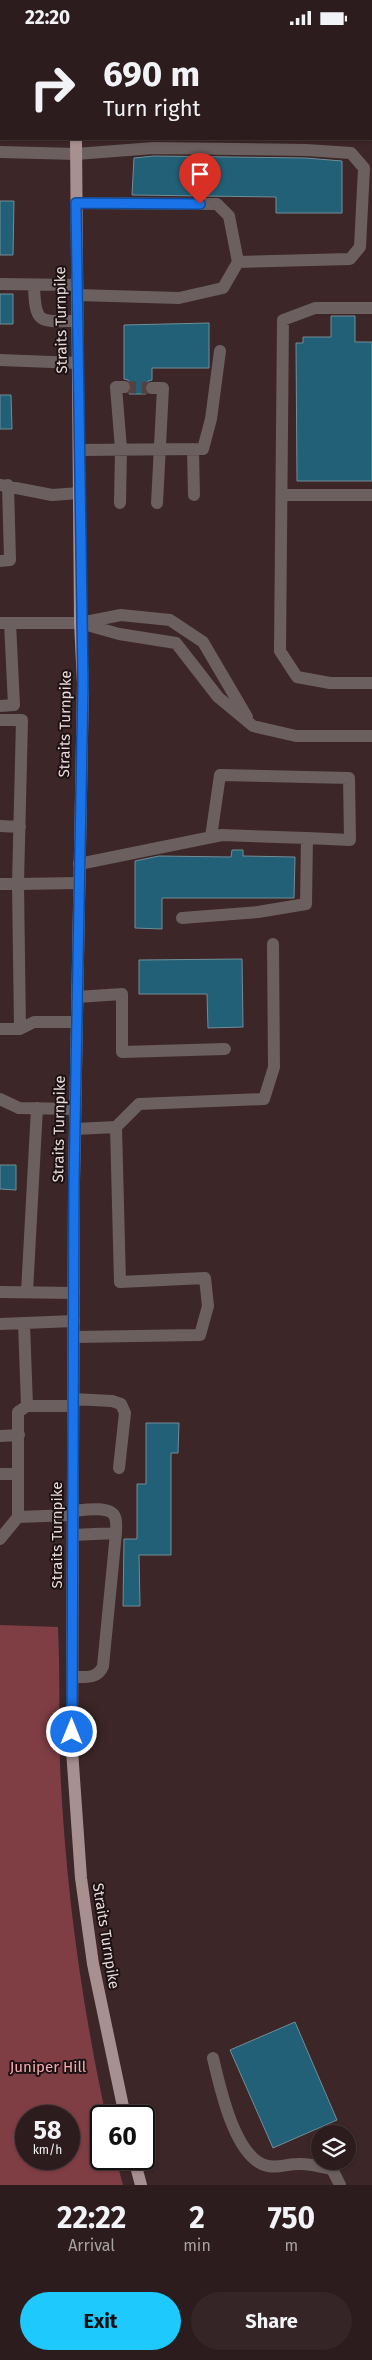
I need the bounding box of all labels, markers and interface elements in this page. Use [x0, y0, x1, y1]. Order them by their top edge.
text: 22:20 [25, 6, 70, 29]
text: 690 m [103, 53, 200, 95]
icon: right [20, 55, 85, 120]
text: Turn right [103, 95, 200, 122]
pin [179, 153, 221, 204]
icon: arrive [186, 160, 214, 188]
street label: Straits Turnpike [51, 266, 71, 374]
street label: Straits Turnpike [55, 670, 75, 778]
street label: Straits Turnpike [49, 1075, 69, 1183]
street label: Straits Turnpike [48, 1482, 66, 1588]
position arrow [45, 1705, 97, 1757]
street label: Straits Turnpike [89, 1882, 123, 1990]
park label: Juniper Hill [10, 2058, 87, 2076]
speed limit sign: 60 [90, 2105, 155, 2170]
text: 58 [34, 2116, 61, 2146]
map controls [311, 2125, 356, 2170]
button: layers [311, 2125, 356, 2170]
text: km/h [33, 2143, 62, 2157]
text: 22:22 [57, 2200, 126, 2236]
text: 2 [189, 2200, 205, 2236]
text: 750 [268, 2200, 315, 2236]
text: Arrival [68, 2236, 115, 2255]
text: min [183, 2236, 211, 2255]
text: m [285, 2236, 298, 2255]
button: Exit [20, 2292, 181, 2350]
button: Share [191, 2292, 352, 2350]

